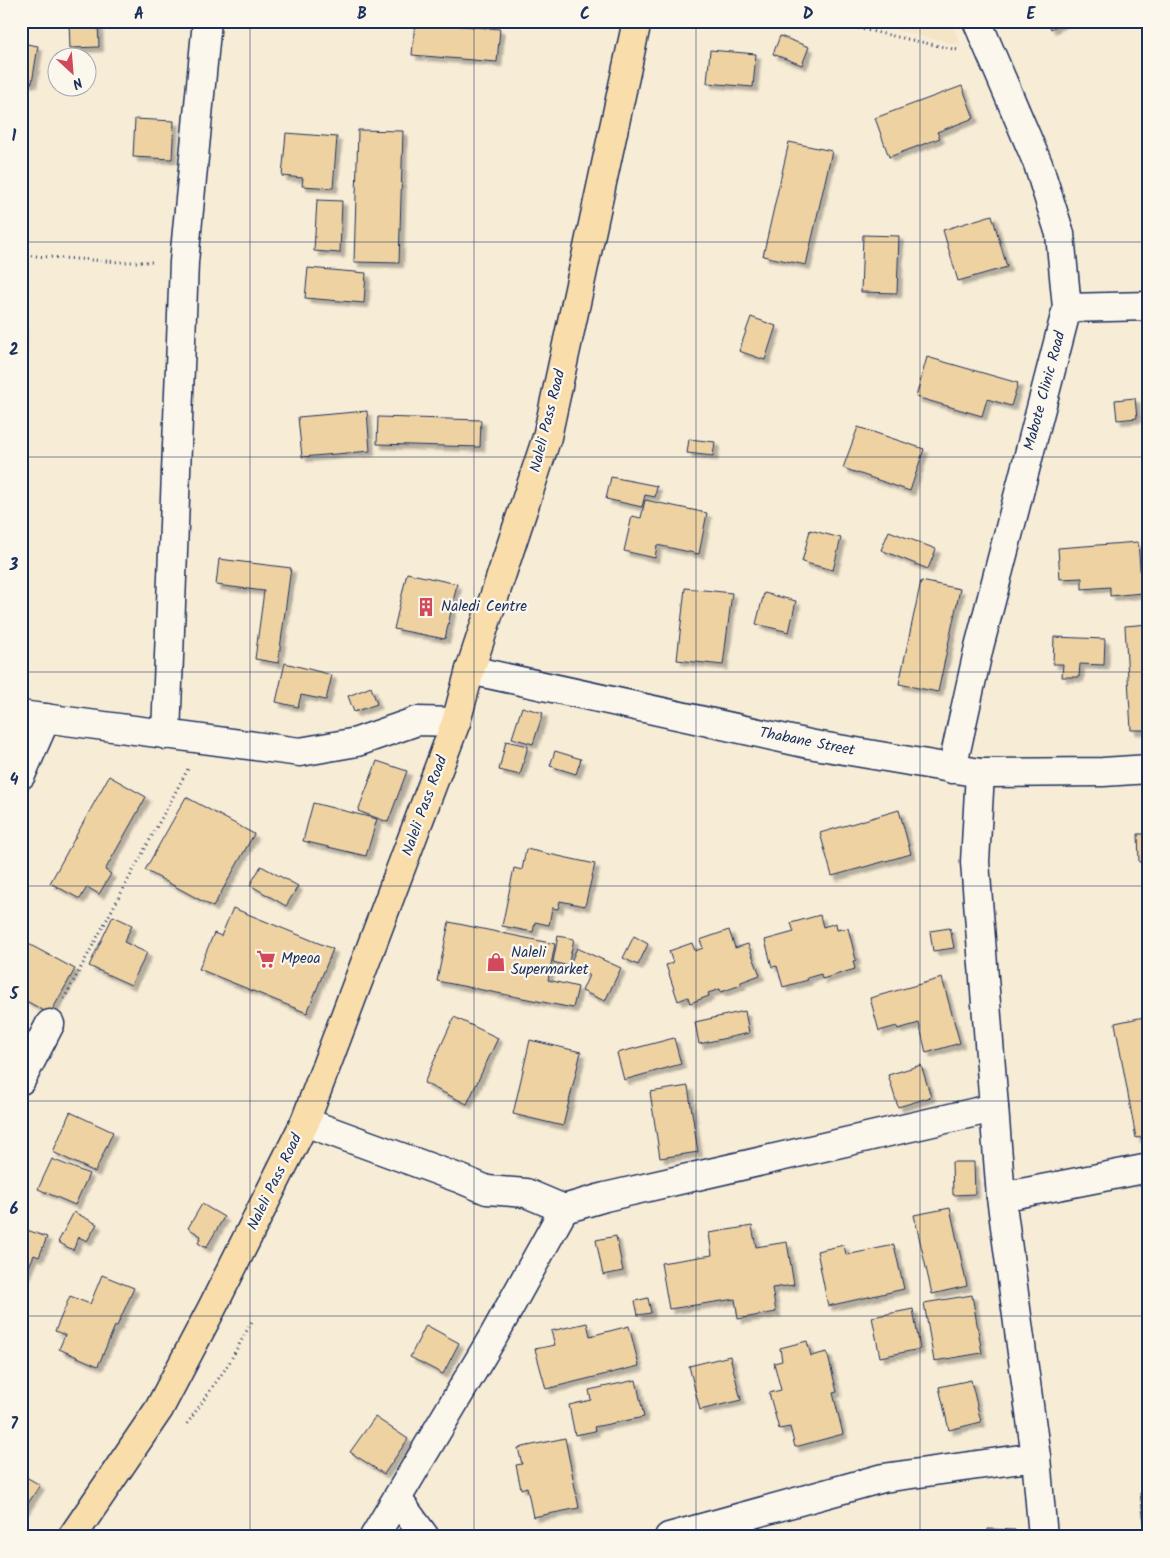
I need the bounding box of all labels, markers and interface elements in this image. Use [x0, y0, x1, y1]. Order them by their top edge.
text: A [134, 2, 144, 27]
text: B [357, 2, 367, 27]
text: C [580, 2, 590, 27]
text: D [803, 2, 814, 27]
text: E [1027, 2, 1037, 27]
north arrow [48, 48, 98, 98]
text: N [68, 71, 86, 95]
text: 1 [12, 124, 17, 149]
street label: Mabote Clinic Road [1018, 328, 1073, 453]
text: 2 [9, 338, 19, 363]
street label: Naleli Pass Road [524, 367, 572, 475]
text: 3 [9, 553, 19, 578]
place label: Naledi Centre [441, 595, 527, 619]
building icon: Naledi Centre [415, 596, 437, 618]
street label: Thabane Street [757, 721, 857, 763]
street label: Naleli Pass Road [396, 752, 454, 859]
text: 4 [10, 768, 19, 793]
place label: Naleli Supermarket [511, 941, 589, 982]
place label: Mpeoa [281, 947, 321, 971]
supermarket icon: Mpeoa [255, 948, 277, 970]
shop icon: Naleli Supermarket [485, 951, 507, 973]
text: 5 [9, 982, 20, 1007]
street label: Naleli Pass Road [241, 1129, 309, 1234]
text: 6 [10, 1197, 19, 1222]
text: 7 [10, 1412, 18, 1437]

